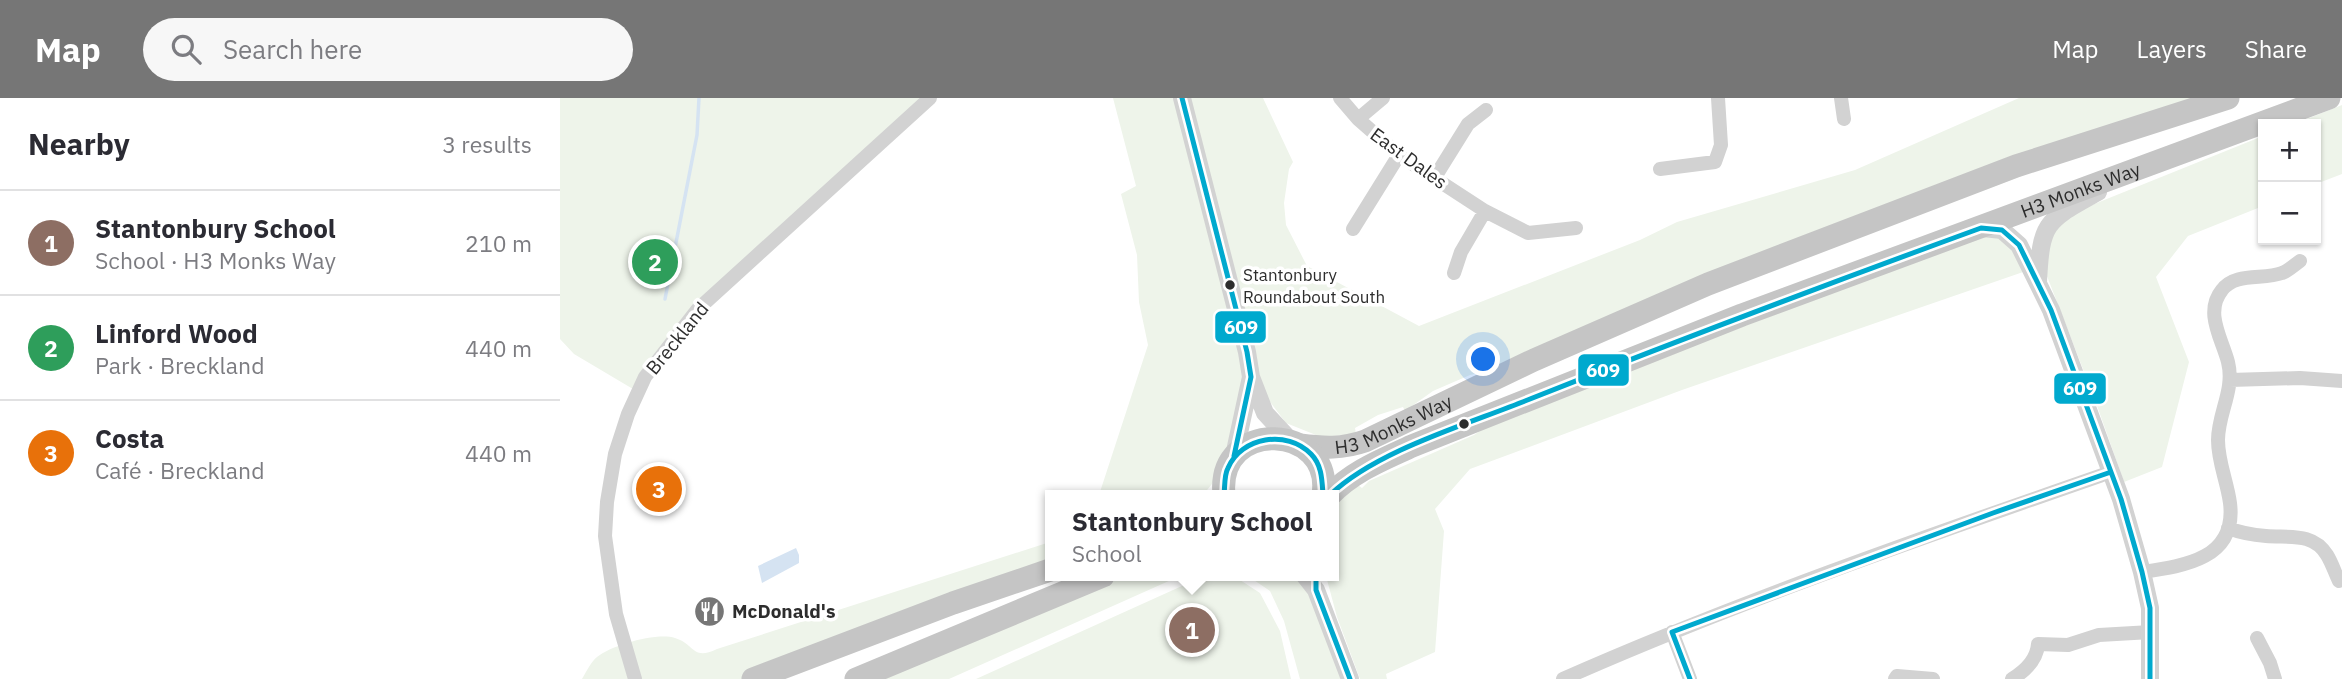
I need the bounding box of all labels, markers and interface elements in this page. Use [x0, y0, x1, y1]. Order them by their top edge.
search box [143, 18, 633, 81]
text: Map [35, 28, 101, 71]
icon: search [167, 30, 205, 68]
text: Search here [223, 32, 362, 66]
text: Map [2052, 33, 2099, 65]
text: Layers [2137, 33, 2207, 65]
text: Share [2245, 33, 2307, 65]
map controls [2258, 119, 2321, 245]
button: + [2258, 119, 2321, 182]
street label: East Dales [1366, 122, 1452, 194]
text: Nearby [28, 124, 130, 163]
text: 3 results [442, 129, 532, 159]
street label: H3 Monks Way [2017, 157, 2144, 223]
button: − [2258, 182, 2321, 245]
text: Stantonbury School [95, 211, 336, 245]
text: 1 [44, 228, 58, 258]
text: 210 m [465, 228, 532, 258]
pin: 2 [632, 236, 678, 288]
text: School · H3 Monks Way [95, 245, 336, 275]
place label: Stantonbury Roundabout South [1243, 264, 1385, 308]
marker: Stantonbury Roundabout South [1223, 278, 1237, 292]
street label: Breckland [640, 297, 714, 379]
line badge: 609 [1214, 310, 1267, 344]
text: 609 [1224, 315, 1258, 339]
text: Linford Wood [95, 316, 258, 350]
text: 2 [44, 333, 58, 363]
text: 440 m [465, 333, 532, 363]
your location [1466, 342, 1500, 376]
text: Park · Breckland [95, 350, 265, 380]
line badge: 609 [1577, 353, 1630, 387]
text: 609 [1586, 358, 1620, 382]
line badge: 609 [2053, 372, 2107, 405]
text: 609 [2063, 376, 2097, 400]
street label: H3 Monks Way [1333, 389, 1457, 459]
unlabelled marker [1457, 417, 1471, 431]
text: Costa [95, 421, 164, 455]
text: 3 [44, 438, 58, 468]
text: 440 m [465, 438, 532, 468]
text: Café · Breckland [95, 455, 265, 485]
pin: 3 [636, 463, 682, 515]
popup [1045, 490, 1339, 581]
text: Stantonbury School [1072, 504, 1312, 538]
text: School [1072, 538, 1142, 568]
restaurant icon: McDonald's [692, 594, 726, 628]
place label: McDonald's [732, 599, 835, 623]
pin: 1 [1169, 604, 1215, 656]

